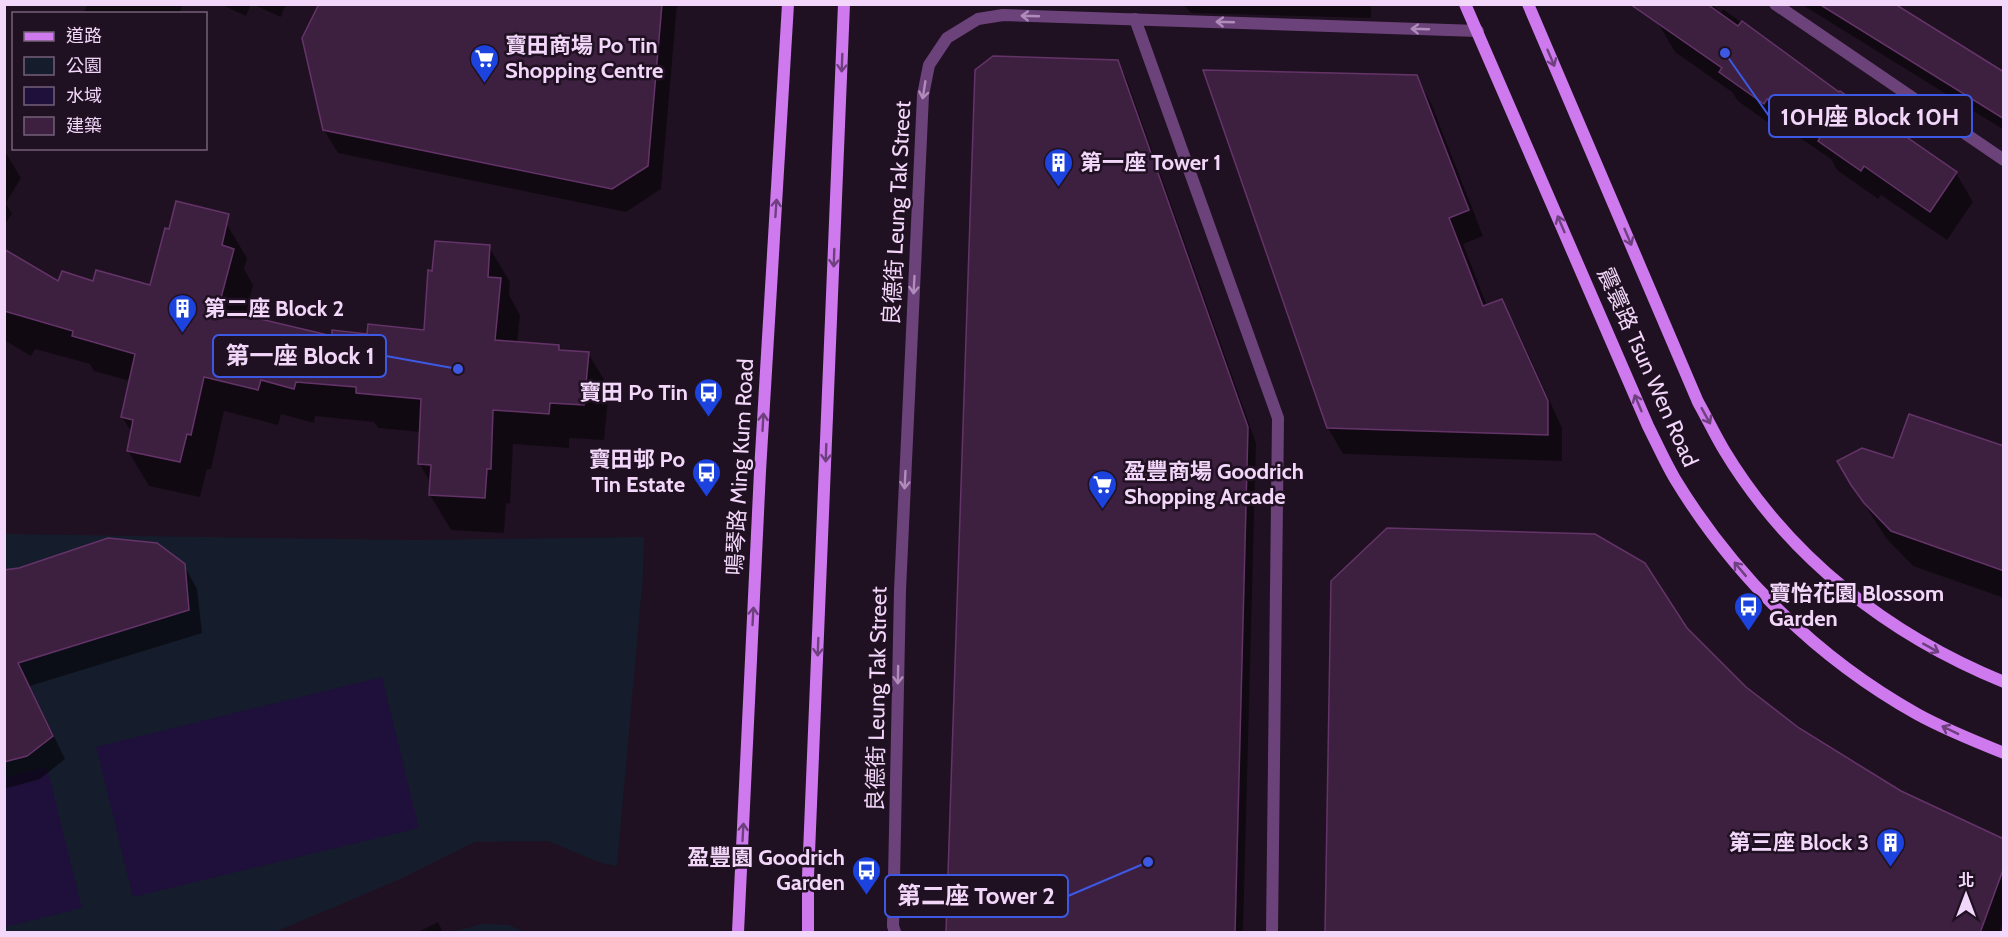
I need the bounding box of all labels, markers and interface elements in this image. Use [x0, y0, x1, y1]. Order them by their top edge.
one-way arrow [1021, 10, 1041, 21]
legend [12, 12, 207, 150]
one-way arrow [1216, 16, 1236, 28]
one-way arrow [1410, 24, 1430, 35]
text: 道路 [66, 25, 102, 47]
place label: 寶田商場 Po Tin Shopping Centre [505, 32, 663, 84]
supermarket icon: 寶田商場 Po Tin Shopping Centre [468, 42, 500, 84]
one-way arrow [1546, 49, 1557, 67]
one-way arrow [836, 52, 847, 72]
text: 公園 [66, 55, 102, 77]
one-way arrow [919, 80, 930, 100]
text: 水域 [66, 85, 102, 107]
callout: 10H座 Block 10H [1769, 95, 1972, 137]
street label: 良德街 Leung Tak Street [878, 99, 916, 326]
text: 10H座 Block 10H [1781, 102, 1959, 131]
text: 建築 [66, 115, 102, 137]
building icon: 第一座 Tower 1 [1043, 146, 1075, 188]
place label: 第一座 Tower 1 [1080, 149, 1221, 176]
one-way arrow [771, 199, 782, 219]
one-way arrow [1555, 216, 1566, 234]
one-way arrow [1623, 228, 1634, 246]
one-way arrow [828, 247, 839, 267]
street label: 震寰路 Tsun Wen Road [1592, 263, 1704, 471]
one-way arrow [909, 275, 920, 294]
building icon: 第二座 Block 2 [167, 292, 199, 334]
place label: 第二座 Block 2 [204, 295, 344, 322]
callout: 第一座 Block 1 [213, 335, 386, 377]
text: 第一座 Block 1 [226, 341, 374, 370]
street label: 鳴琴路 Ming Kum Road [721, 358, 759, 576]
bus stop icon: 寶田 Po Tin [693, 376, 725, 418]
place label: 寶田 Po Tin [579, 379, 688, 406]
one-way arrow [1632, 395, 1643, 413]
one-way arrow [1700, 407, 1712, 424]
one-way arrow [757, 412, 768, 432]
one-way arrow [820, 442, 831, 462]
place label: 寶田邨 Po Tin Estate [589, 446, 685, 498]
bus stop icon: 寶田邨 Po Tin Estate [690, 456, 722, 498]
place label: 盈豐商場 Goodrich Shopping Arcade [1124, 458, 1304, 510]
supermarket icon: 盈豐商場 Goodrich Shopping Arcade [1087, 468, 1119, 510]
one-way arrow [900, 469, 911, 489]
one-way arrow [1733, 562, 1747, 577]
place label: 寶怡花園 Blossom Garden [1769, 580, 1944, 632]
street label: 良德街 Leung Tak Street [862, 586, 892, 812]
bus stop icon: 寶怡花園 Blossom Garden [1732, 590, 1764, 632]
one-way arrow [747, 607, 759, 627]
one-way arrow [812, 637, 823, 657]
one-way arrow [1921, 643, 1939, 654]
one-way arrow [893, 664, 904, 684]
one-way arrow [1941, 723, 1959, 735]
one-way arrow [737, 823, 748, 843]
building icon: 第三座 Block 3 [1874, 826, 1906, 868]
place label: 第三座 Block 3 [1729, 829, 1869, 856]
place label: 盈豐園 Goodrich Garden [687, 844, 845, 896]
bus stop icon: 盈豐園 Goodrich Garden [850, 854, 882, 896]
north arrow [1936, 865, 1996, 925]
text: 北 [1958, 871, 1974, 890]
callout: 第二座 Tower 2 [885, 875, 1068, 917]
text: 第二座 Tower 2 [897, 881, 1055, 910]

